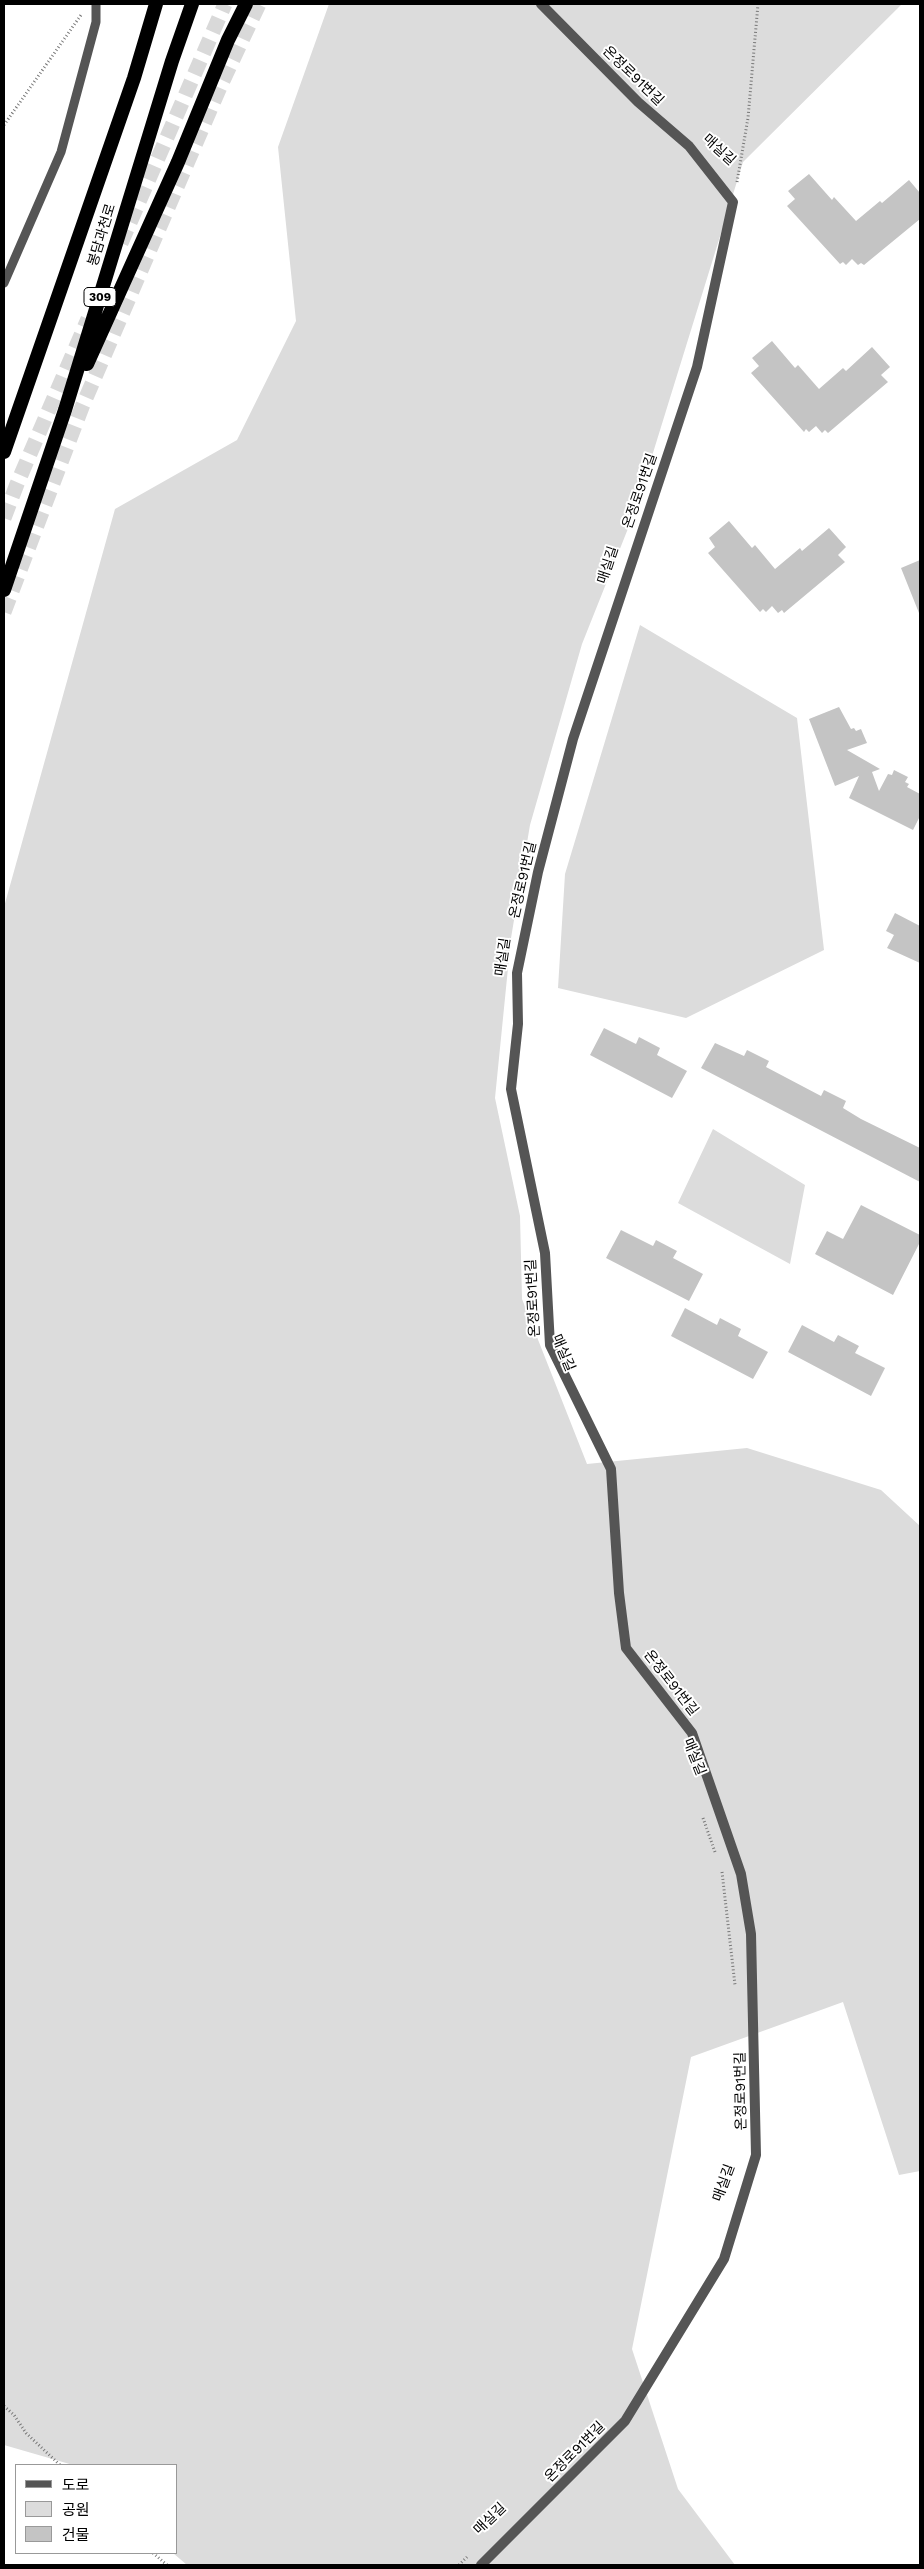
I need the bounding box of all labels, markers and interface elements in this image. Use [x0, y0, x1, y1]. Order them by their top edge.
street label: 온정로91번길 [599, 43, 667, 109]
street label: 매실길 [699, 131, 739, 169]
street label: 봉담과천로 [85, 202, 119, 268]
road number: 309 [84, 288, 116, 306]
street label: 온정로91번길 [619, 451, 661, 531]
street label: 매실길 [594, 544, 622, 586]
street label: 온정로91번길 [506, 840, 540, 920]
street label: 매실길 [492, 937, 514, 977]
street label: 온정로91번길 [523, 1258, 543, 1338]
street label: 매실길 [548, 1332, 578, 1374]
street label: 온정로91번길 [640, 1647, 702, 1719]
street label: 매실길 [679, 1736, 709, 1778]
street label: 온정로91번길 [732, 2052, 750, 2130]
street label: 매실길 [709, 2162, 739, 2204]
street label: 온정로91번길 [541, 2418, 609, 2486]
legend [15, 2464, 178, 2554]
text: 도로 [62, 2476, 90, 2494]
street label: 매실길 [470, 2500, 510, 2538]
text: 공원 [62, 2501, 90, 2519]
text: 건물 [62, 2526, 90, 2544]

